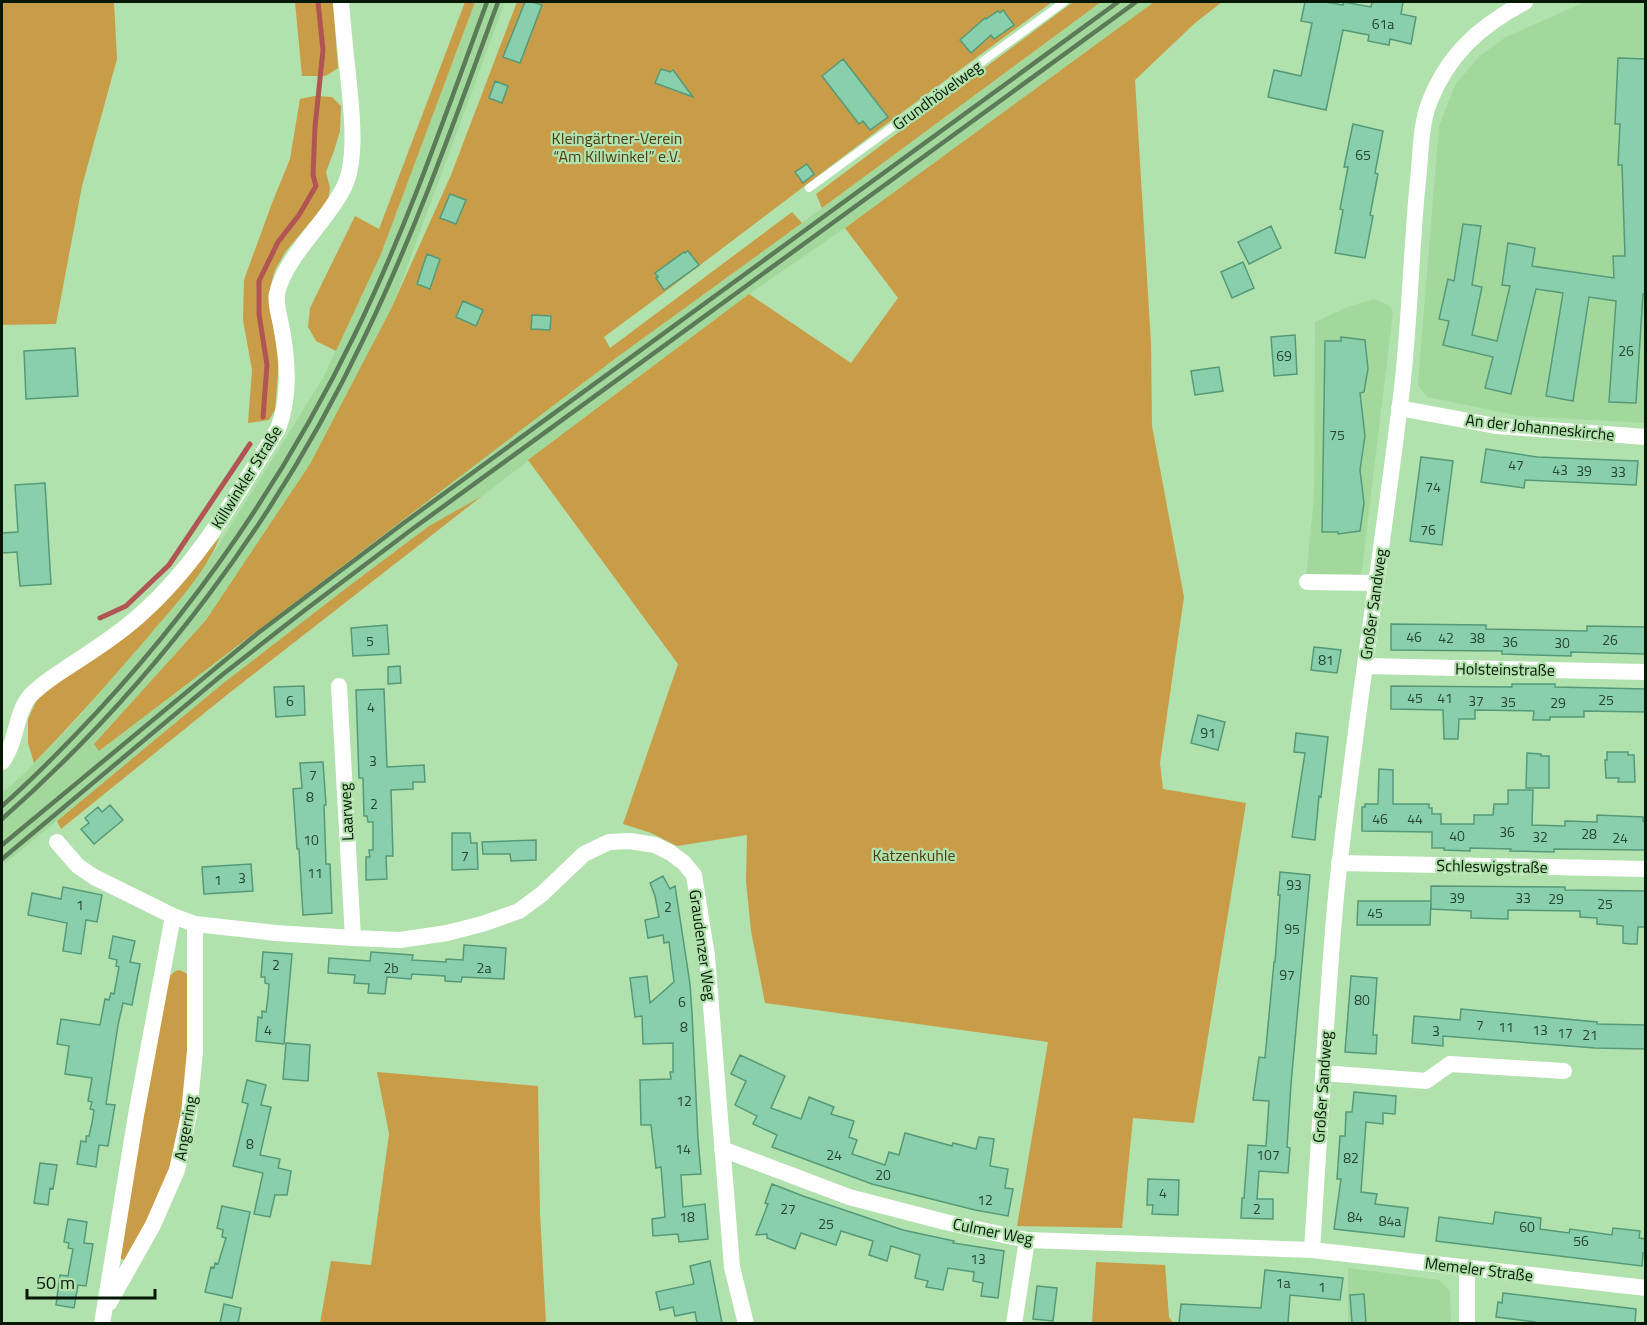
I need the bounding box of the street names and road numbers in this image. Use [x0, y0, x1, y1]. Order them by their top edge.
street label: Grundhövelweg [887, 54, 987, 136]
street label: An der Johanneskirche [1464, 407, 1616, 447]
street label: Killwinkler Straße [205, 421, 287, 533]
street label: Großer Sandweg [1353, 547, 1393, 661]
street label: Holsteinstraße [1455, 656, 1555, 682]
street label: Laarweg [333, 783, 359, 841]
street label: Schleswigstraße [1436, 853, 1548, 879]
street label: Graudenzer Weg [683, 888, 723, 1002]
street label: Großer Sandweg [1306, 1030, 1338, 1144]
street label: Angerring [167, 1094, 203, 1162]
street label: Culmer Weg [951, 1211, 1035, 1251]
street label: Memeler Straße [1424, 1250, 1534, 1288]

